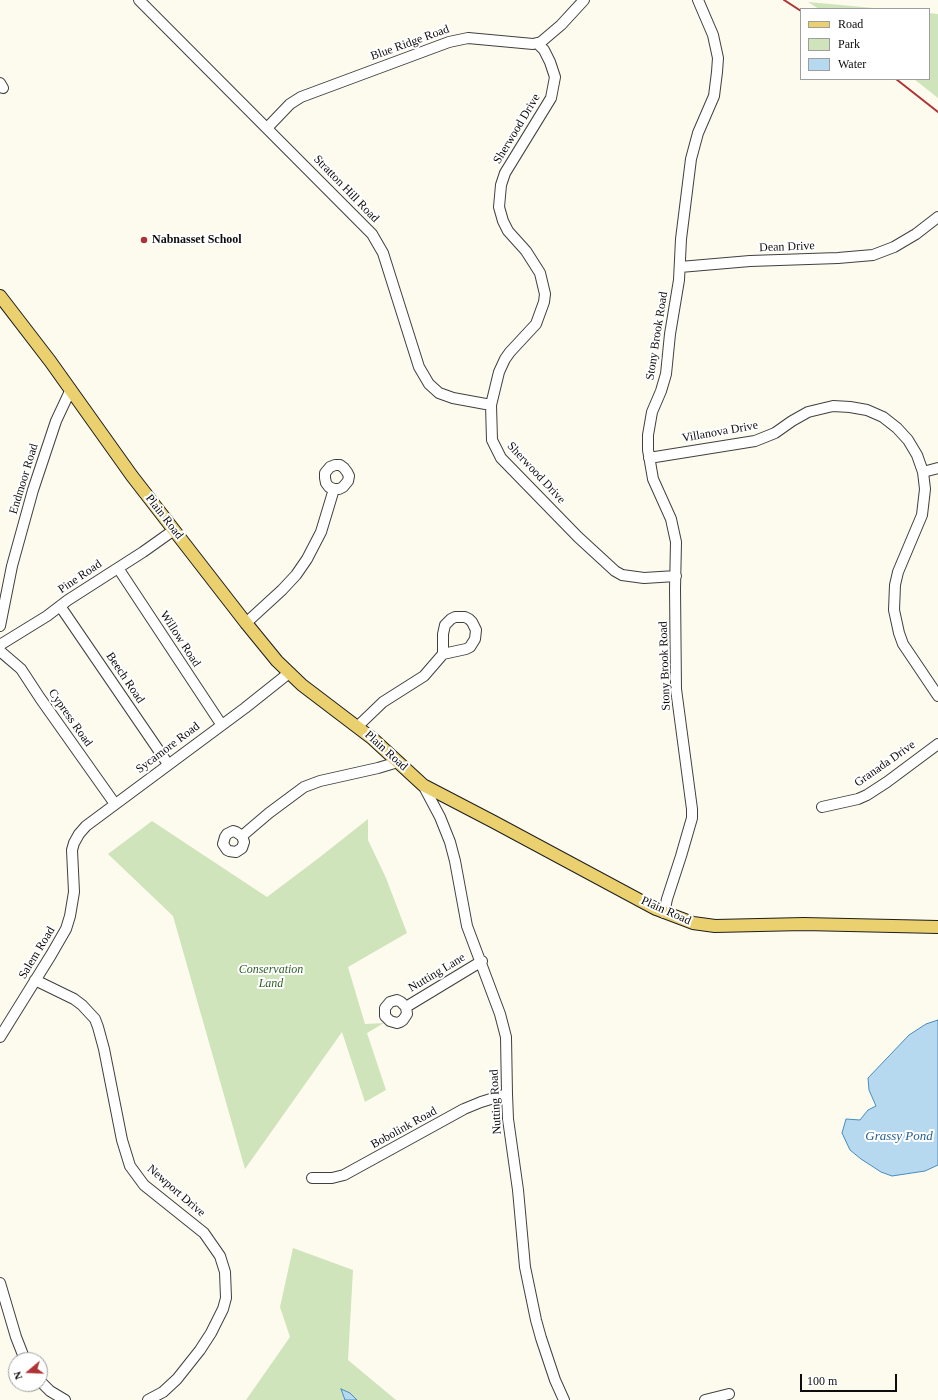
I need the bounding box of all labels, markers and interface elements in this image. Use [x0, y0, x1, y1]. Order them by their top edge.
legend [800, 8, 930, 80]
text: Road [838, 17, 863, 31]
street label: Blue Ridge Road [369, 22, 451, 64]
text: Park [838, 37, 860, 51]
text: Water [838, 57, 866, 71]
street label: Sherwood Drive [490, 91, 544, 167]
street label: Stratton Hill Road [310, 152, 382, 226]
place label: Nabnasset School [152, 233, 242, 247]
marker: Nabnasset School [139, 235, 149, 245]
street label: Dean Drive [759, 239, 815, 255]
street label: Stony Brook Road [643, 291, 671, 381]
street label: Villanova Drive [681, 418, 759, 446]
street label: Sherwood Drive [504, 439, 568, 507]
street label: Endmoor Road [6, 442, 42, 516]
street label: Plain Road [142, 492, 186, 542]
street label: Pine Road [55, 557, 105, 597]
street label: Willow Road [157, 608, 203, 670]
street label: Stony Brook Road [656, 621, 674, 711]
street label: Beech Road [103, 650, 147, 706]
street label: Cypress Road [45, 686, 95, 750]
street label: Sycamore Road [133, 719, 203, 777]
street label: Plain Road [361, 728, 411, 774]
street label: Granada Drive [852, 738, 918, 790]
street label: Plain Road [639, 894, 693, 928]
street label: Salem Road [16, 924, 58, 982]
street label: Nutting Lane [406, 950, 468, 996]
park label: Conservation Land [239, 963, 303, 991]
street label: Nutting Road [487, 1069, 505, 1135]
street label: Bobolink Road [369, 1104, 439, 1152]
water label: Grassy Pond [865, 1129, 933, 1145]
street label: Newport Drive [144, 1162, 208, 1220]
north arrow [8, 1352, 48, 1392]
scale bar [802, 1366, 899, 1392]
text: N [11, 1370, 25, 1381]
text: 100 m [807, 1374, 837, 1388]

